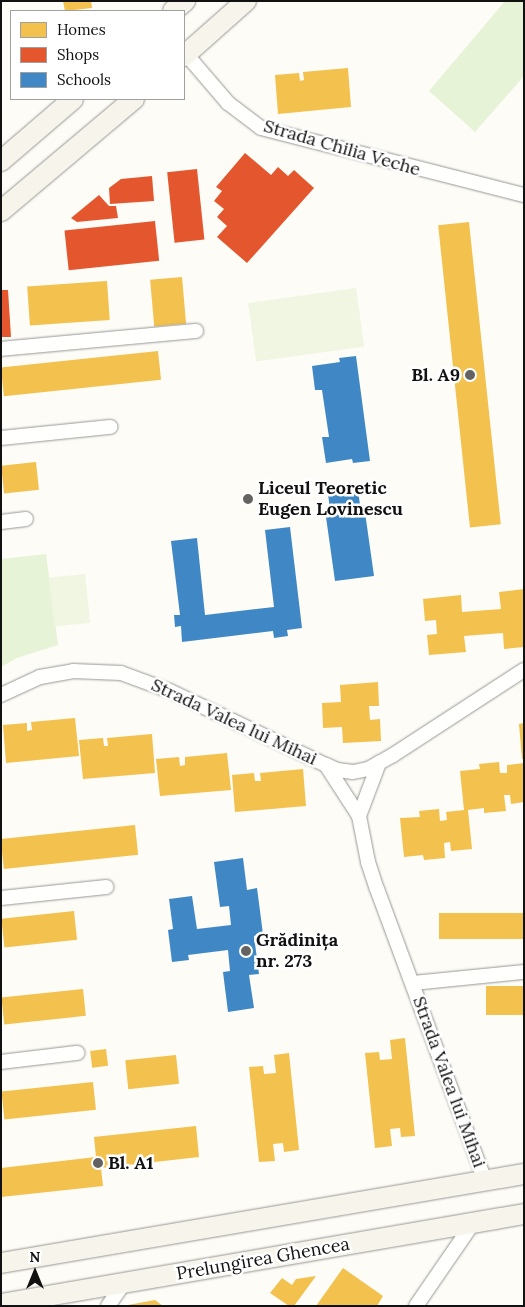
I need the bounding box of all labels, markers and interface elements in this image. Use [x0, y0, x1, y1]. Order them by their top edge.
legend [10, 10, 185, 100]
text: Homes [57, 20, 106, 39]
text: Shops [57, 45, 99, 64]
text: Schools [57, 70, 111, 89]
street label: Strada Chilia Veche [261, 115, 423, 181]
place label: Bl. A9 [411, 364, 460, 386]
marker: Bl. A9 [464, 369, 476, 381]
place label: Liceul Teoretic Eugen Lovinescu [258, 478, 403, 520]
marker: Liceul Teoretic Eugen Lovinescu [242, 493, 254, 505]
street label: Strada Valea lui Mihai [148, 674, 320, 770]
place label: Grădinița nr. 273 [256, 930, 338, 972]
marker: Grădinița nr. 273 [240, 945, 252, 957]
street label: Strada Valea lui Mihai [408, 994, 490, 1170]
place label: Bl. A1 [108, 1152, 154, 1174]
marker: Bl. A1 [92, 1157, 104, 1169]
street label: Prelungirea Ghencea [175, 1233, 351, 1285]
north arrow [10, 1247, 60, 1297]
text: N [30, 1248, 40, 1266]

